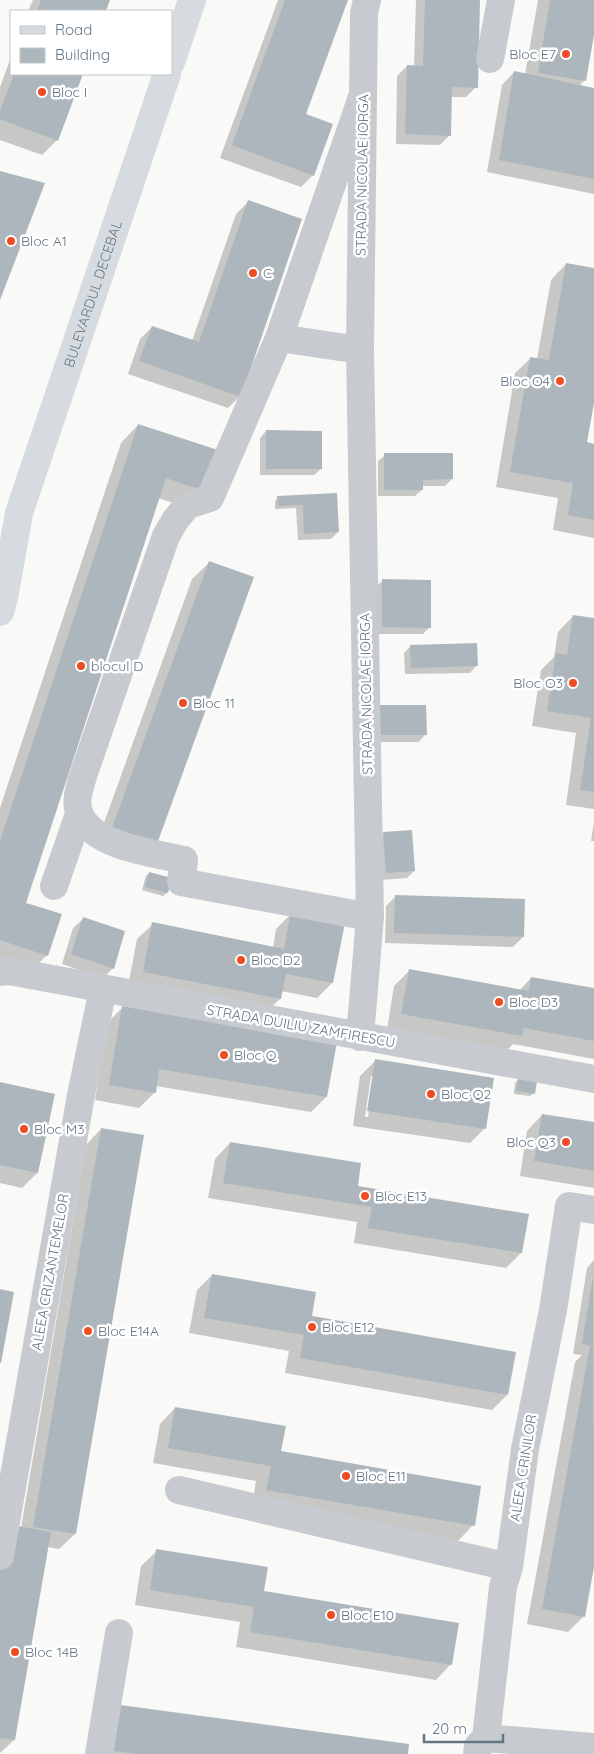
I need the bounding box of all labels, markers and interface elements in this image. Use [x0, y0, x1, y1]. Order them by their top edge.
legend [10, 10, 172, 75]
text: Road [55, 20, 92, 39]
text: Building [55, 45, 110, 64]
place label: Bloc E7 [509, 45, 556, 63]
marker: Bloc E7 [560, 48, 572, 60]
place label: Bloc I [52, 83, 87, 101]
marker: Bloc I [36, 86, 48, 98]
street label: STRADA NICOLAE IORGA [352, 94, 372, 256]
street label: BULEVARDUL DECEBAL [60, 218, 126, 370]
place label: Bloc A1 [21, 232, 67, 250]
marker: Bloc A1 [5, 235, 17, 247]
place label: C [263, 264, 272, 282]
marker: C [247, 267, 259, 279]
place label: Bloc O4 [500, 372, 550, 390]
marker: Bloc O4 [554, 375, 566, 387]
street label: STRADA NICOLAE IORGA [356, 613, 376, 775]
place label: blocul D [91, 657, 143, 675]
marker: blocul D [75, 660, 87, 672]
place label: Bloc O3 [513, 674, 563, 692]
marker: Bloc O3 [567, 677, 579, 689]
place label: Bloc 11 [193, 694, 235, 712]
marker: Bloc 11 [177, 697, 189, 709]
place label: Bloc D2 [251, 951, 301, 969]
marker: Bloc D2 [235, 954, 247, 966]
place label: Bloc D3 [509, 993, 558, 1011]
marker: Bloc D3 [493, 996, 505, 1008]
street label: STRADA DUILIU ZAMFIRESCU [205, 1001, 397, 1051]
place label: Bloc Q [234, 1046, 278, 1064]
marker: Bloc Q [218, 1049, 230, 1061]
place label: Bloc Q2 [441, 1085, 492, 1103]
marker: Bloc Q2 [425, 1088, 437, 1100]
place label: Bloc M3 [34, 1120, 85, 1138]
marker: Bloc M3 [18, 1123, 30, 1135]
place label: Bloc Q3 [506, 1133, 556, 1151]
marker: Bloc Q3 [560, 1136, 572, 1148]
place label: Bloc E13 [375, 1187, 427, 1205]
marker: Bloc E13 [359, 1190, 371, 1202]
street label: ALEEA CRIZANTEMELOR [27, 1192, 73, 1352]
place label: Bloc E12 [322, 1318, 375, 1336]
marker: Bloc E12 [306, 1321, 318, 1333]
place label: Bloc E14A [98, 1322, 159, 1340]
marker: Bloc E14A [82, 1325, 94, 1337]
street label: ALEEA CRINILOR [506, 1413, 540, 1523]
place label: Bloc E11 [356, 1467, 406, 1485]
marker: Bloc E11 [340, 1470, 352, 1482]
place label: Bloc E10 [341, 1606, 394, 1624]
marker: Bloc E10 [325, 1609, 337, 1621]
place label: Bloc 14B [25, 1643, 78, 1661]
marker: Bloc 14B [9, 1646, 21, 1658]
scale bar [424, 1712, 503, 1744]
text: 20 m [432, 1719, 467, 1738]

